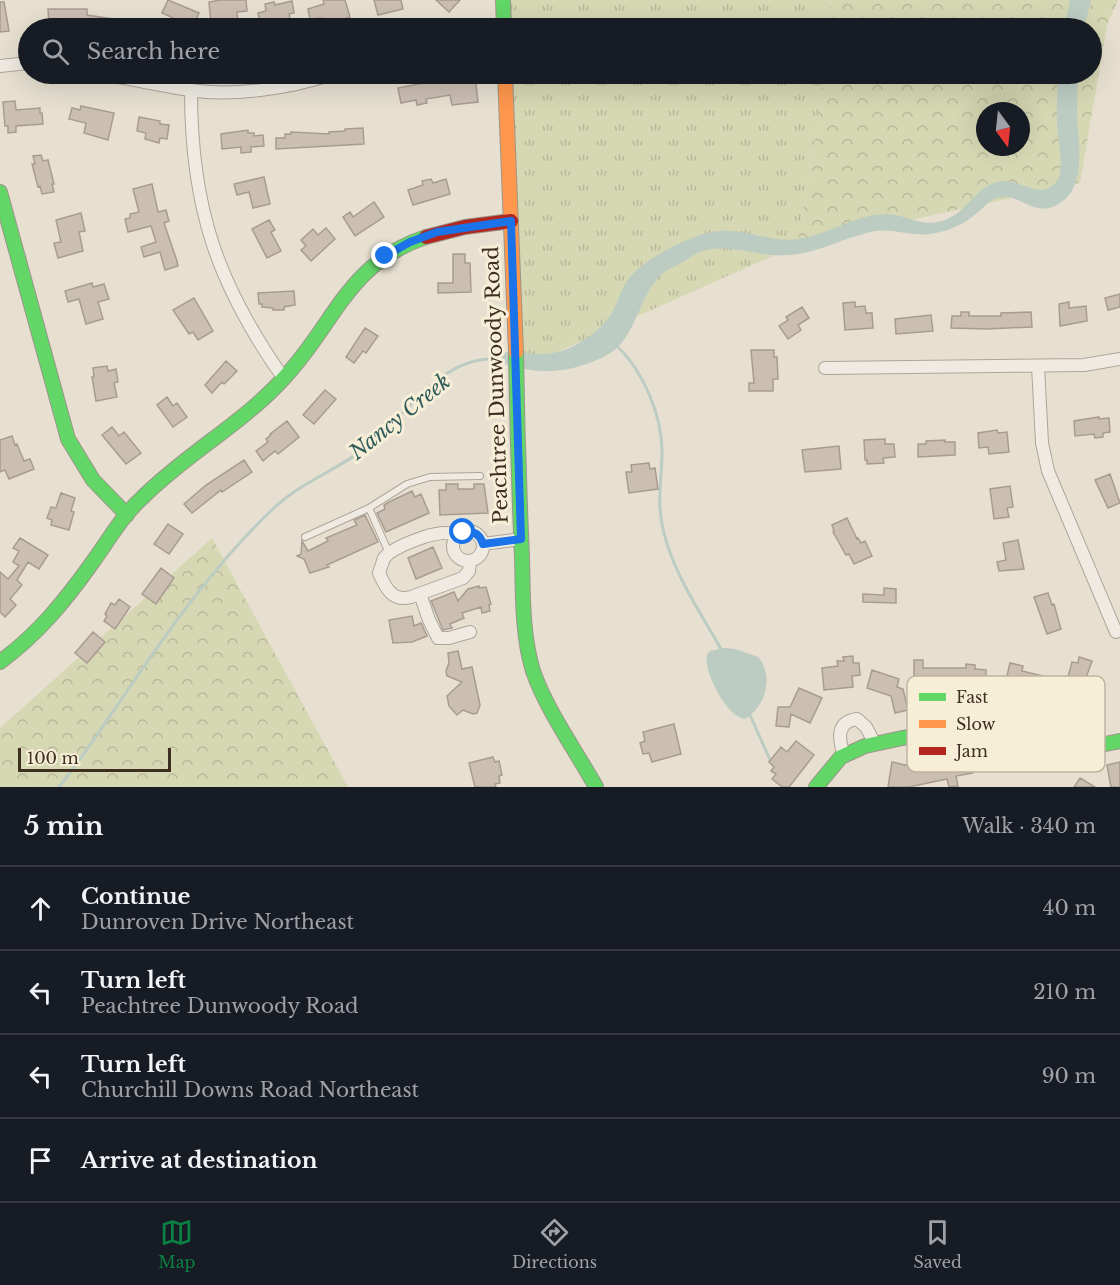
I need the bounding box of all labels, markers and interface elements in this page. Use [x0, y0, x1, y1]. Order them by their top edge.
search box [18, 18, 1102, 84]
icon: search [39, 35, 72, 68]
text: Search here [87, 38, 220, 65]
north arrow [976, 102, 1030, 156]
route end [371, 242, 397, 268]
street label: Peachtree Dunwoody Road [479, 246, 513, 524]
water label: Nancy Creek [343, 368, 456, 466]
route start [449, 518, 475, 544]
legend [907, 676, 1105, 772]
text: Fast [956, 687, 988, 707]
text: Slow [956, 714, 996, 734]
text: Jam [954, 741, 988, 761]
scale bar [18, 745, 171, 772]
text: 100 m [27, 748, 79, 768]
text: 5 min [24, 810, 103, 842]
text: Walk · 340 m [962, 814, 1096, 838]
text: Continue [81, 883, 190, 910]
icon: ahead [24, 892, 57, 925]
text: 40 m [1043, 896, 1096, 920]
text: Dunroven Drive Northeast [81, 910, 354, 934]
text: Turn left [81, 967, 186, 994]
icon: left [24, 976, 57, 1009]
text: 210 m [1033, 980, 1096, 1004]
text: Peachtree Dunwoody Road [81, 994, 359, 1018]
text: Turn left [81, 1051, 186, 1078]
icon: left [24, 1060, 57, 1093]
text: 90 m [1042, 1064, 1096, 1088]
text: Churchill Downs Road Northeast [81, 1078, 419, 1102]
icon: arrive [24, 1144, 57, 1177]
text: Arrive at destination [81, 1147, 318, 1174]
tab: Map [158, 1216, 195, 1272]
tab: Directions [512, 1216, 597, 1272]
tab: Saved [913, 1216, 962, 1272]

